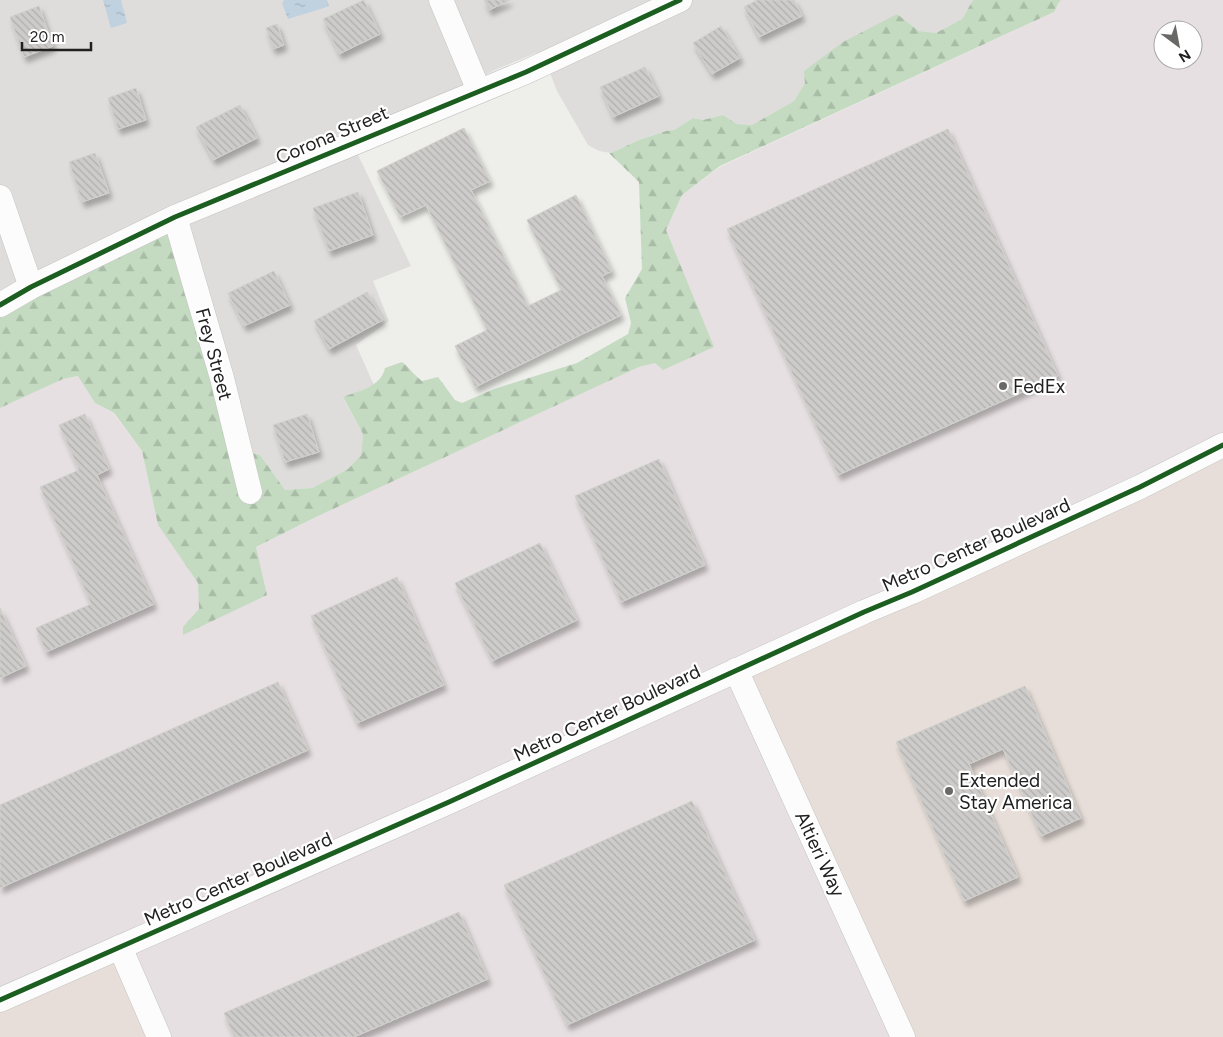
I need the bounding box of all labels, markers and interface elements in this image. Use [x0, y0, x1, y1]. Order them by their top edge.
scale bar [22, 20, 91, 52]
north arrow [1153, 20, 1203, 70]
text: 20 m [30, 28, 64, 46]
text: N [1176, 46, 1194, 66]
street label: Corona Street [272, 101, 392, 169]
street label: Frey Street [191, 305, 237, 403]
place label: FedEx [1013, 375, 1065, 398]
marker: FedEx [997, 380, 1009, 392]
street label: Metro Center Boulevard [878, 493, 1074, 597]
street label: Metro Center Boulevard [510, 660, 704, 766]
place label: Extended Stay America [959, 769, 1072, 814]
marker: Extended Stay America [943, 785, 955, 797]
street label: Altieri Way [790, 808, 850, 900]
street label: Metro Center Boulevard [140, 827, 336, 931]

